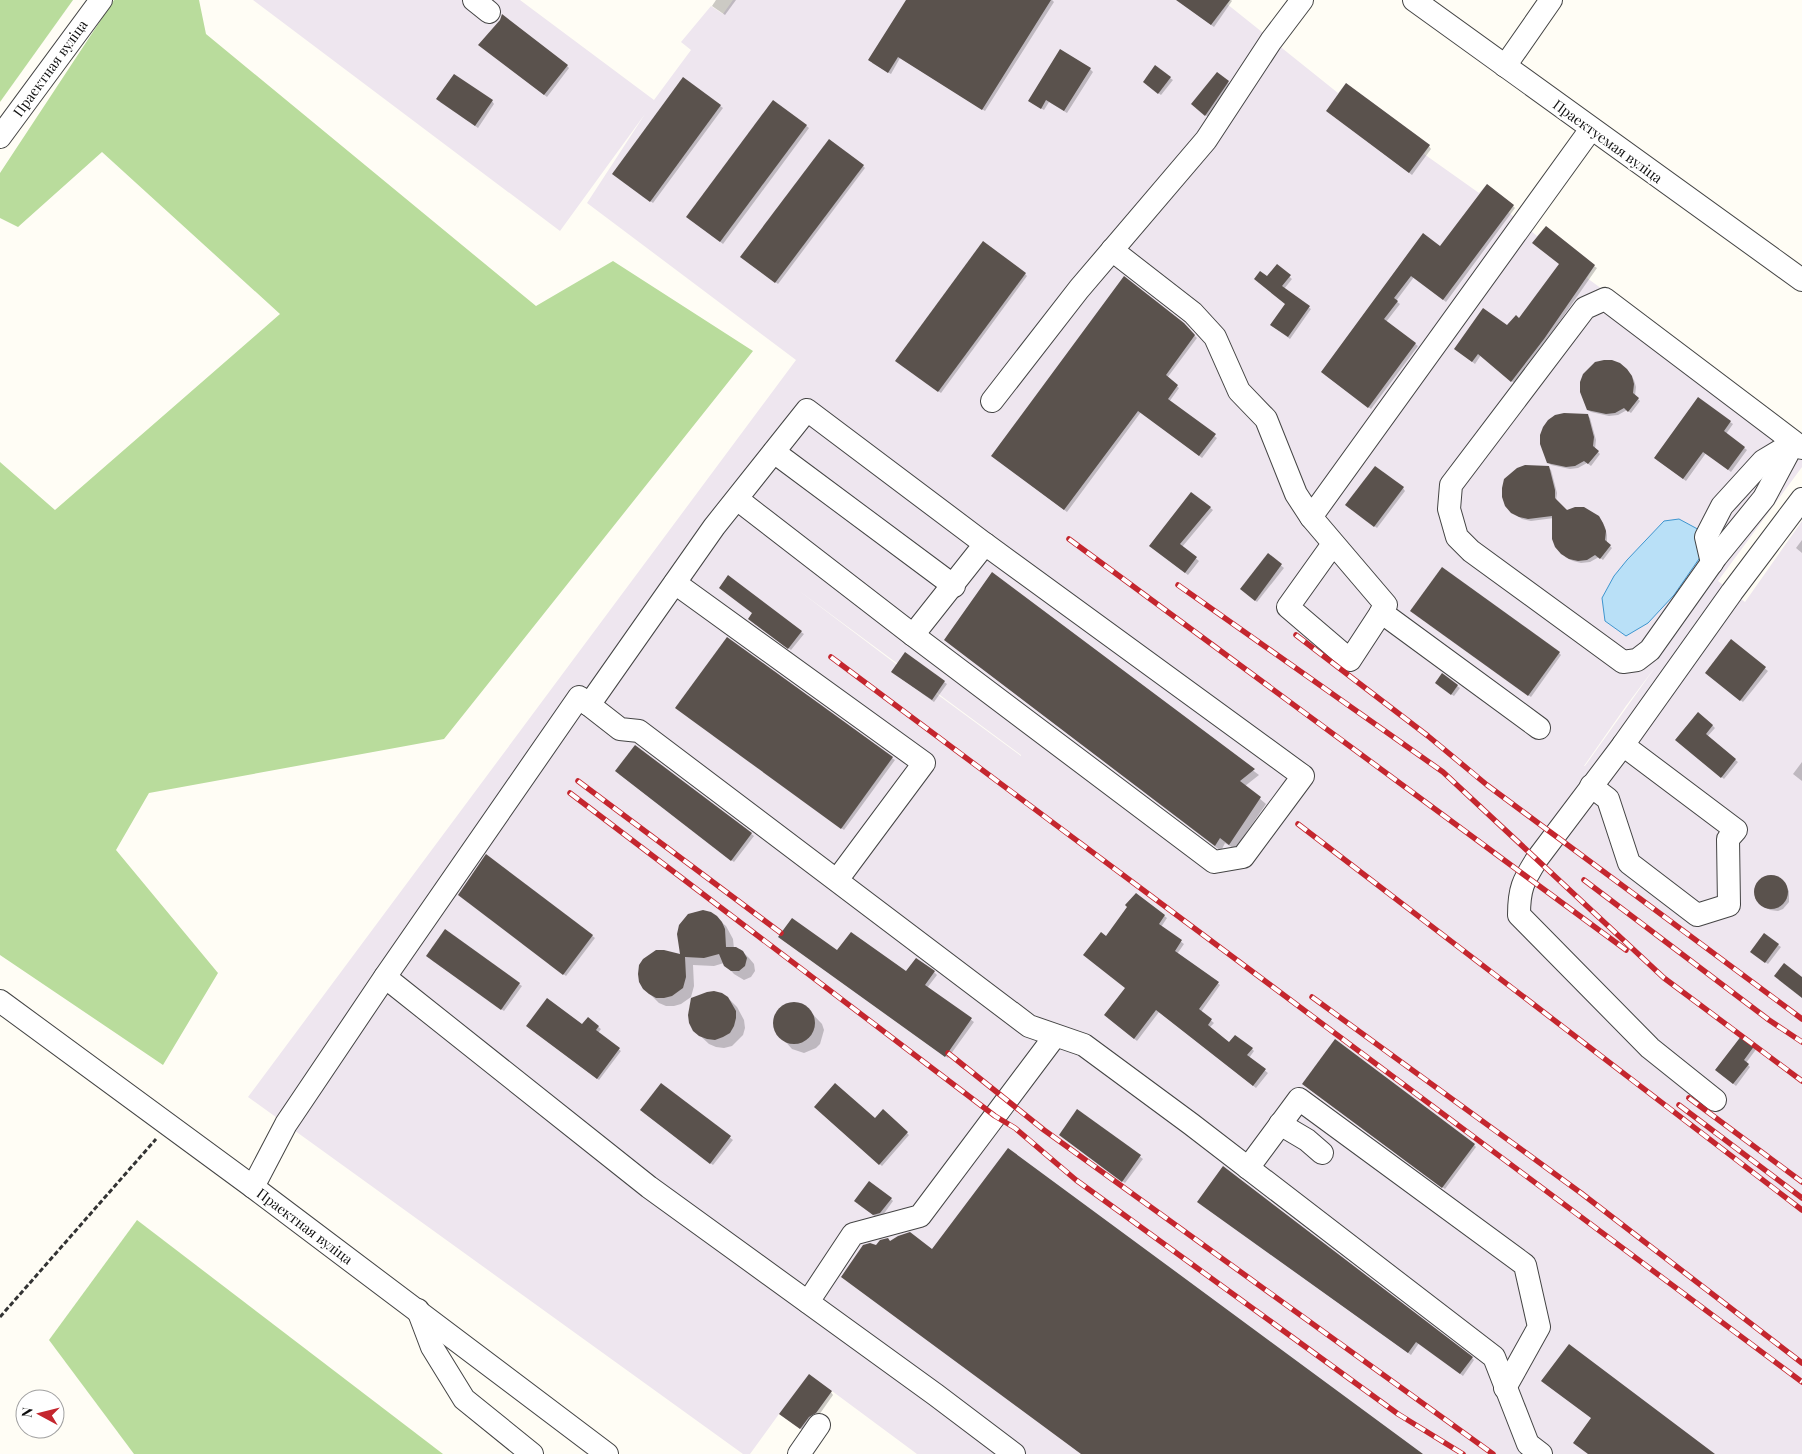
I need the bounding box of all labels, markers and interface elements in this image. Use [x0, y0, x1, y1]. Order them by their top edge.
street label: Праектная вуліца [8, 16, 92, 120]
street label: Праектуемая вуліца [1549, 95, 1667, 187]
street label: Праектная вуліца [253, 1184, 357, 1268]
north arrow [15, 1389, 65, 1439]
text: N [17, 1406, 37, 1419]

